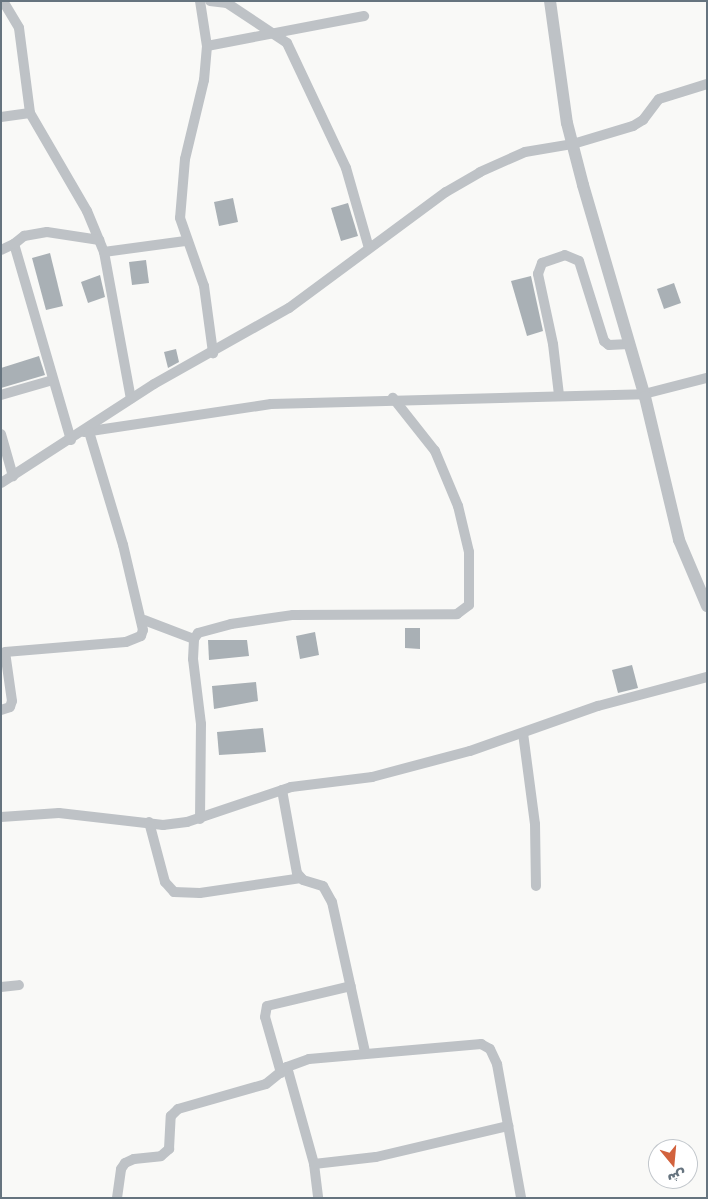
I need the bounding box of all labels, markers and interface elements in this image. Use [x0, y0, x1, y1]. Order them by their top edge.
north arrow [648, 1139, 698, 1189]
text: ش [666, 1167, 689, 1188]

